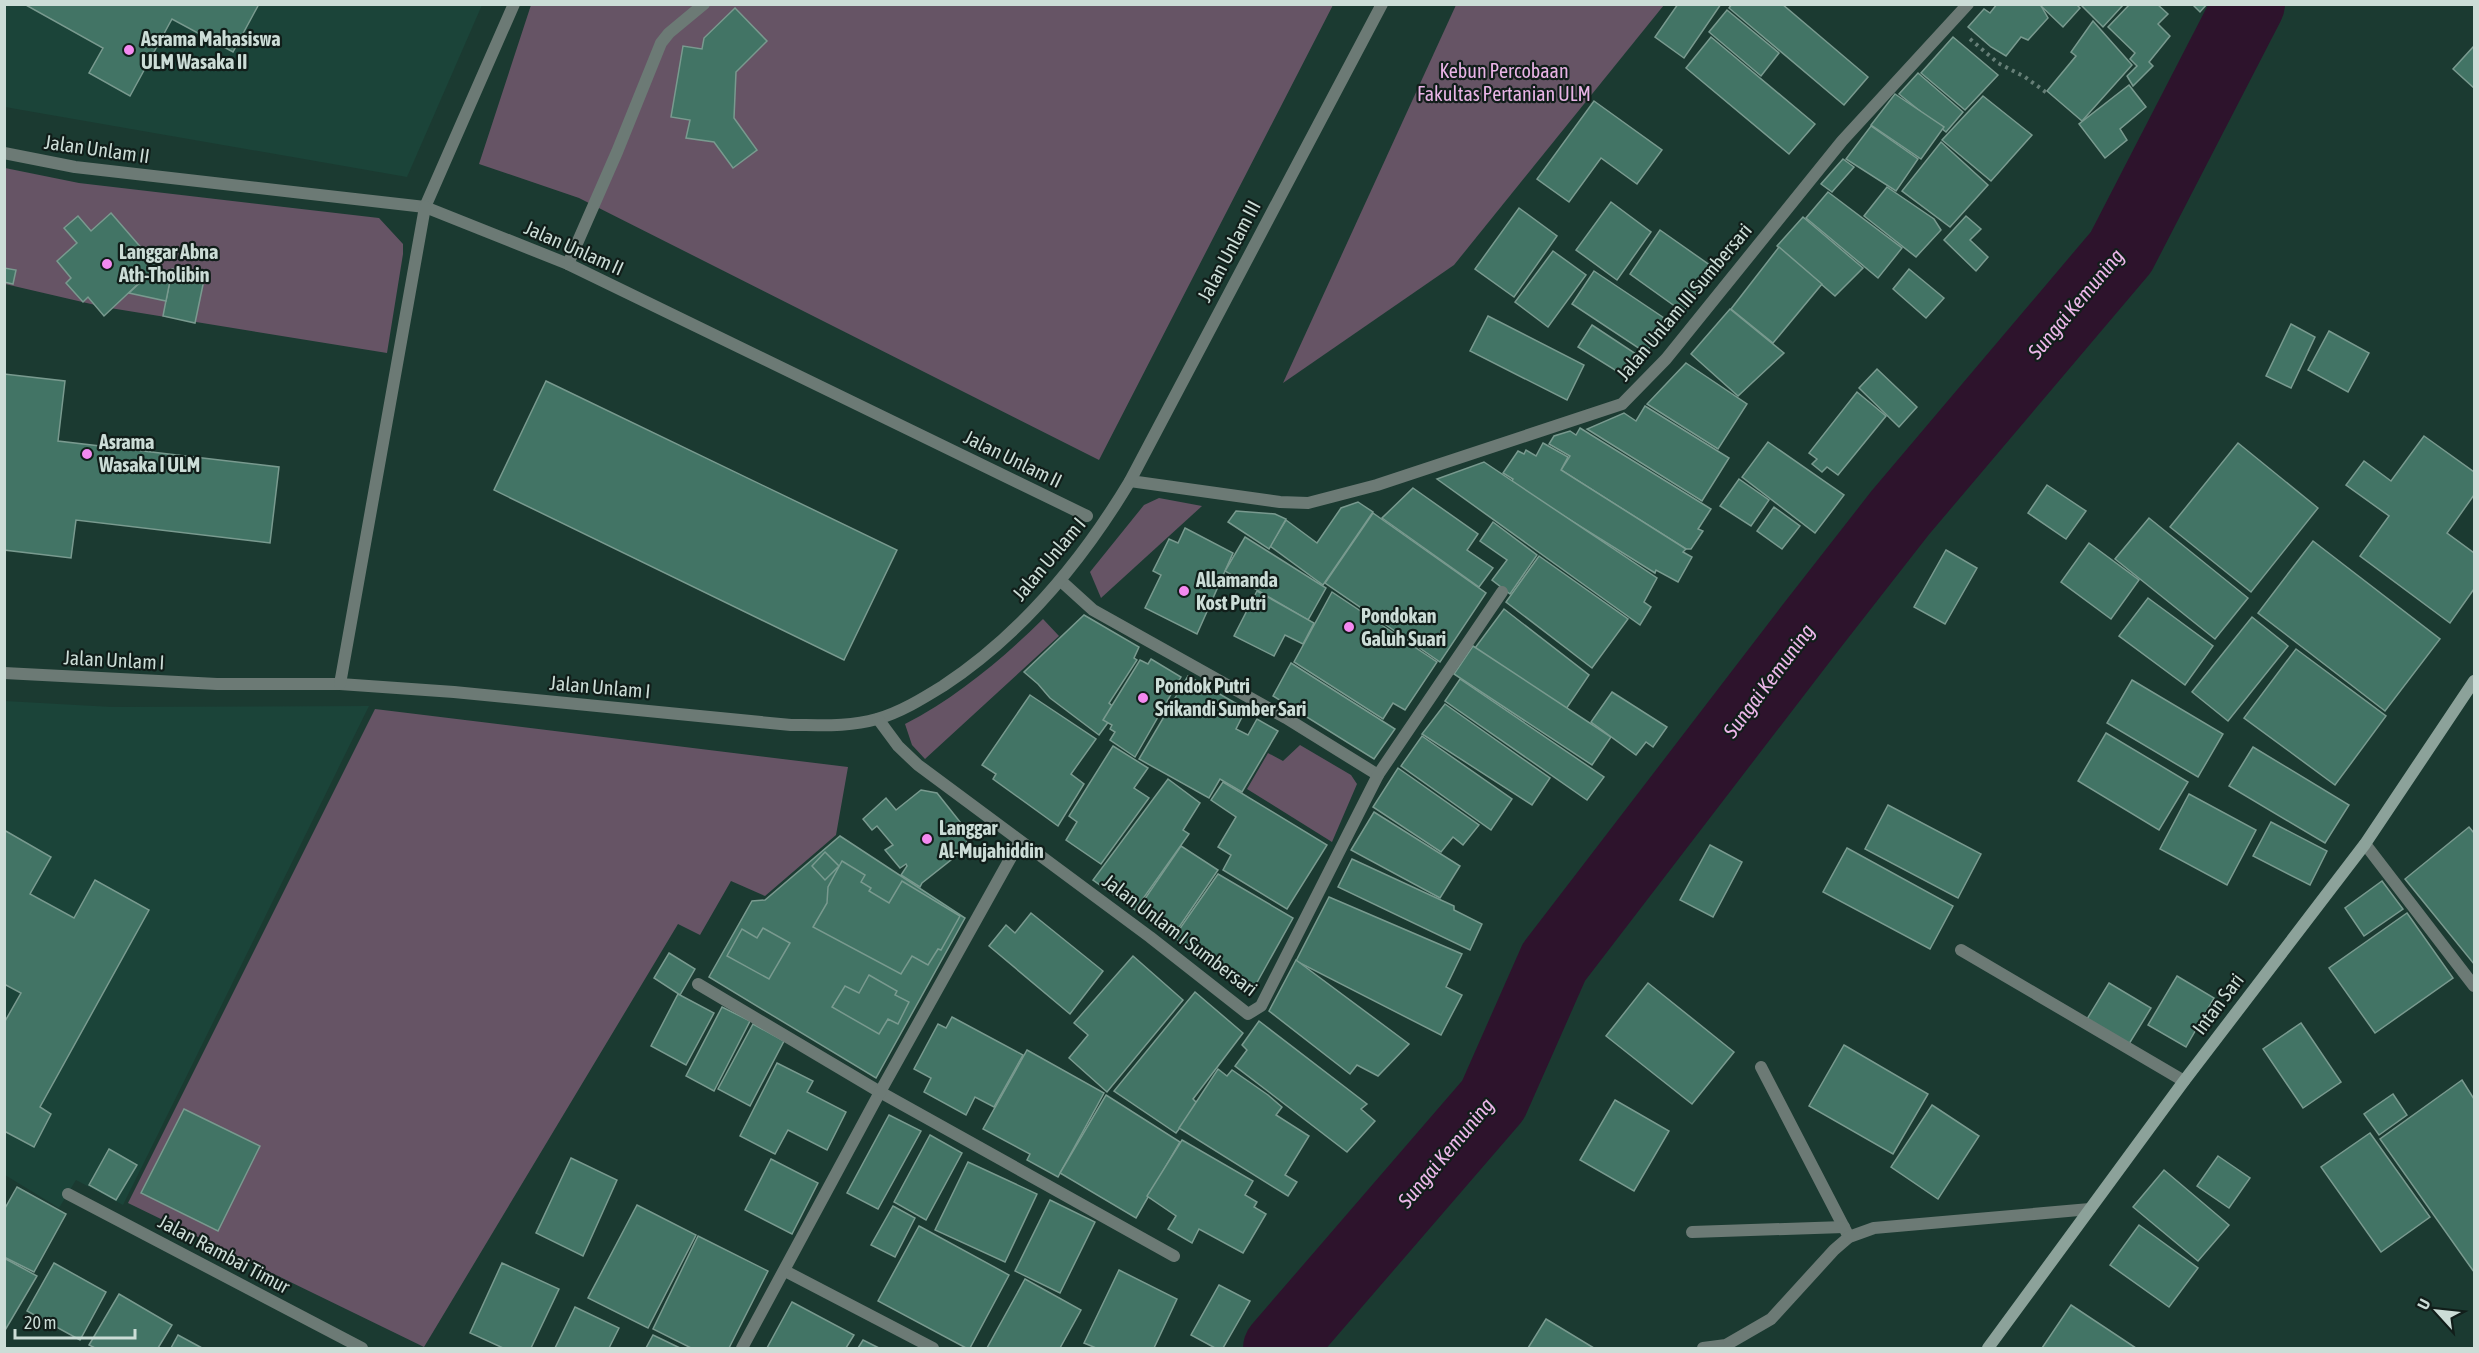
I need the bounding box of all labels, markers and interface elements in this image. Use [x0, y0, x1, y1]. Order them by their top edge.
place label: Asrama Mahasiswa ULM Wasaka II [140, 27, 281, 73]
marker: Asrama Mahasiswa ULM Wasaka II [122, 43, 136, 57]
park label: Kebun Percobaan Fakultas Pertanian ULM [1417, 59, 1591, 105]
street label: Jalan Unlam II [43, 130, 151, 167]
street label: Jalan Unlam III [1192, 196, 1265, 305]
street label: Jalan Unlam II [521, 215, 627, 280]
street label: Jalan Unlam III Sumbersari [1611, 219, 1756, 385]
place label: Langgar Abna Ath-Tholibin [118, 240, 218, 286]
water label: Sungai Kemuning [2022, 244, 2128, 364]
marker: Langgar Abna Ath-Tholibin [100, 257, 114, 271]
street label: Jalan Unlam II [960, 425, 1066, 492]
place label: Asrama Wasaka I ULM [98, 430, 200, 476]
marker: Asrama Wasaka I ULM [80, 447, 94, 461]
street label: Jalan Unlam I [1007, 513, 1090, 605]
place label: Allamanda Kost Putri [1195, 568, 1278, 614]
marker: Allamanda Kost Putri [1177, 584, 1191, 598]
place label: Pondokan Galuh Suari [1361, 604, 1446, 650]
water label: Sungai Kemuning [1717, 619, 1819, 743]
marker: Pondokan Galuh Suari [1342, 620, 1356, 634]
street label: Jalan Unlam I [63, 645, 165, 674]
street label: Jalan Unlam I [549, 671, 651, 702]
place label: Pondok Putri Srikandi Sumber Sari [1155, 674, 1306, 720]
marker: Pondok Putri Srikandi Sumber Sari [1136, 691, 1150, 705]
place label: Langgar Al-Mujahiddin [938, 816, 1044, 862]
marker: Langgar Al-Mujahiddin [920, 832, 934, 846]
street label: Jalan Unlam I Sumbersari [1098, 869, 1262, 1000]
street label: Intan Sari [2187, 969, 2248, 1039]
water label: Sungai Kemuning [1392, 1093, 1498, 1213]
street label: Jalan Rambai Timur [155, 1209, 295, 1298]
north arrow [2407, 1281, 2467, 1341]
text: U [2413, 1296, 2434, 1312]
scale bar [15, 1302, 135, 1340]
text: 20 m [24, 1312, 56, 1333]

